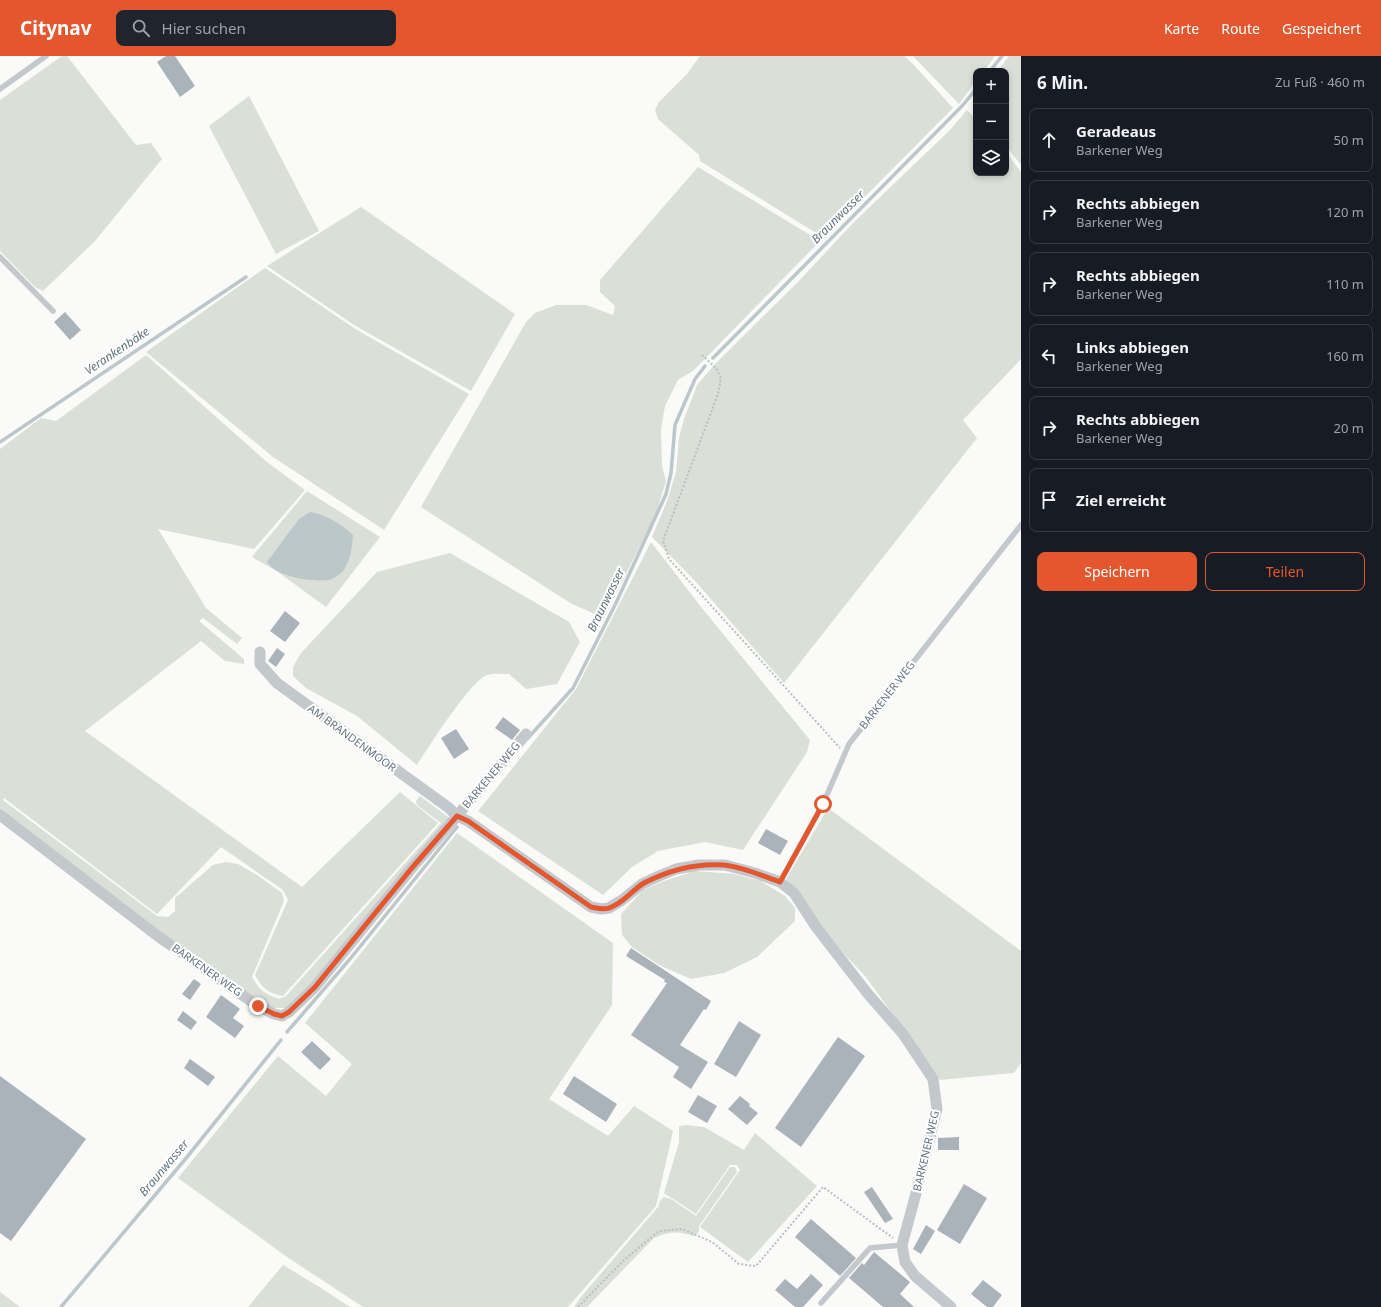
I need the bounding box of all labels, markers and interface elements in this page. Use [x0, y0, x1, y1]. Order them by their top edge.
search box [116, 10, 396, 46]
text: Citynav [20, 15, 92, 41]
icon: search [130, 17, 152, 39]
text: Hier suchen [162, 18, 246, 38]
text: Karte [1164, 19, 1199, 38]
text: Route [1221, 19, 1260, 38]
text: Gespeichert [1282, 19, 1361, 38]
map controls [973, 68, 1009, 176]
button: + [973, 68, 1009, 104]
text: 6 Min. [1037, 71, 1088, 94]
text: Zu Fuß · 460 m [1275, 73, 1365, 91]
button: − [973, 104, 1009, 140]
text: Geradeaus [1076, 121, 1156, 141]
icon: ahead [1038, 129, 1060, 151]
text: 50 m [1334, 131, 1364, 149]
button: layers [973, 140, 1009, 176]
text: Barkener Weg [1076, 141, 1163, 159]
water label: Braunwasser [807, 185, 869, 247]
text: Rechts abbiegen [1076, 193, 1200, 213]
icon: right [1038, 201, 1060, 223]
text: 120 m [1326, 203, 1364, 221]
text: Barkener Weg [1076, 213, 1163, 231]
text: Rechts abbiegen [1076, 265, 1200, 285]
icon: right [1038, 273, 1060, 295]
text: 110 m [1326, 275, 1364, 293]
text: Barkener Weg [1076, 285, 1163, 303]
water label: Verankenbäke [81, 323, 152, 379]
text: Links abbiegen [1076, 337, 1189, 357]
icon: left [1038, 345, 1060, 367]
text: 160 m [1326, 347, 1364, 365]
text: Barkener Weg [1076, 357, 1163, 375]
text: Rechts abbiegen [1076, 409, 1200, 429]
icon: right [1038, 417, 1060, 439]
text: 20 m [1334, 419, 1364, 437]
text: Barkener Weg [1076, 429, 1163, 447]
icon: arrive [1038, 489, 1060, 511]
text: Ziel erreicht [1076, 490, 1166, 510]
button: Speichern [1037, 552, 1197, 591]
button: Teilen [1205, 552, 1365, 591]
water label: Braunwasser [583, 564, 629, 635]
street label: BARKENER WEG [855, 658, 918, 732]
street label: AM BRANDENMOOR [305, 700, 400, 775]
street label: BARKENER WEG [458, 738, 523, 811]
route start [814, 795, 832, 813]
street label: BARKENER WEG [169, 940, 245, 999]
route end [249, 997, 267, 1015]
street label: BARKENER WEG [909, 1109, 942, 1193]
water label: Braunwasser [135, 1135, 193, 1200]

